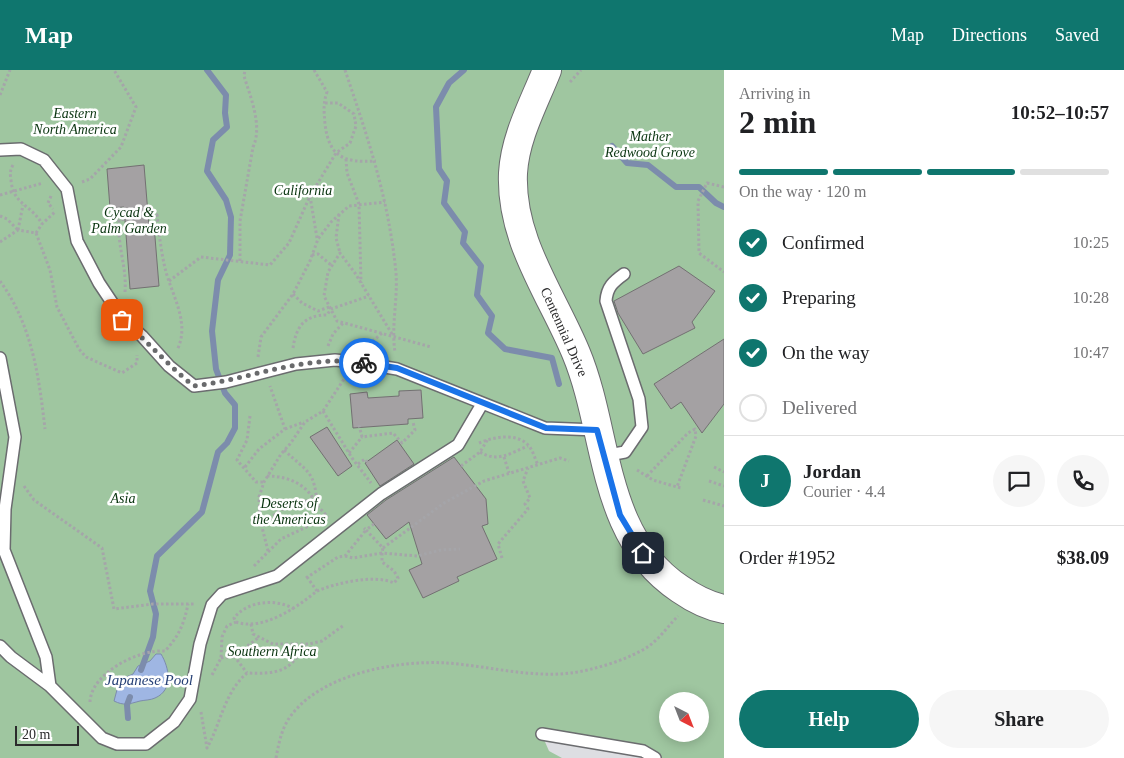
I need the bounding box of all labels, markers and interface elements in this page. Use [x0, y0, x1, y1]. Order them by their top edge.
text: Map [25, 22, 73, 48]
text: Map [891, 25, 924, 45]
text: Directions [952, 25, 1027, 45]
text: Saved [1055, 25, 1099, 45]
text: Arriving in [739, 85, 811, 102]
text: 10:52–10:57 [1011, 102, 1109, 123]
text: 2 min [739, 104, 816, 140]
park label: Eastern North America [32, 106, 117, 137]
park label: Mather Redwood Grove [604, 129, 695, 160]
park label: California [274, 183, 332, 198]
text: On the way · 120 m [739, 183, 867, 200]
park label: Cycad & Palm Garden [90, 205, 167, 236]
icon: check [739, 229, 767, 257]
text: Confirmed [782, 232, 864, 253]
text: 10:25 [1073, 234, 1109, 251]
icon: check [739, 284, 767, 312]
street label: Centennial Drive [538, 285, 590, 379]
text: Preparing [782, 287, 856, 308]
text: 10:28 [1073, 289, 1109, 306]
pin [101, 299, 143, 341]
icon: bag [108, 306, 136, 334]
courier [339, 338, 389, 388]
icon: check [739, 339, 767, 367]
text: On the way [782, 342, 870, 363]
text: 10:47 [1073, 344, 1109, 361]
icon: bike [350, 349, 378, 377]
text: Delivered [782, 397, 857, 418]
button: chat [993, 455, 1045, 507]
button: phone [1057, 455, 1109, 507]
text: Jordan [803, 461, 861, 482]
text: J [760, 470, 770, 491]
text: Courier · 4.4 [803, 483, 885, 500]
park label: Asia [110, 491, 135, 506]
park label: Deserts of the Americas [252, 496, 326, 527]
pin [622, 532, 664, 574]
icon: home [629, 539, 657, 567]
text: Order #1952 [739, 547, 836, 568]
text: $38.09 [1057, 547, 1109, 568]
park label: Southern Africa [228, 644, 316, 659]
water label: Japanese Pool [105, 672, 193, 688]
button: Help [739, 690, 919, 748]
button: Share [929, 690, 1109, 748]
north arrow [659, 692, 709, 742]
map controls [659, 692, 709, 742]
scale bar [15, 723, 79, 746]
text: 20 m [22, 727, 50, 742]

